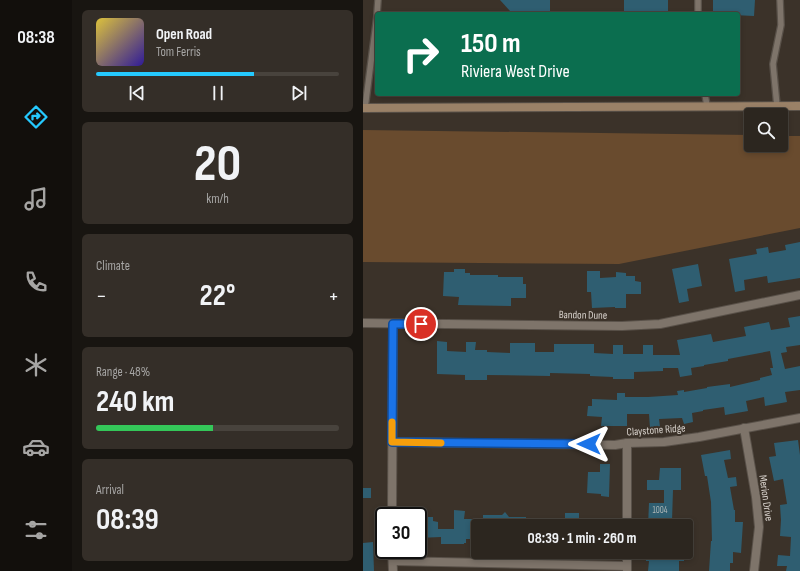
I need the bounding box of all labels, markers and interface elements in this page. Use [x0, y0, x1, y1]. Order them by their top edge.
text: Open Road [156, 25, 212, 44]
text: 08:38 [17, 27, 55, 48]
text: 150 m [461, 27, 521, 60]
icon: right [395, 28, 447, 80]
text: Tom Ferris [156, 44, 201, 60]
text: Riviera West Drive [461, 61, 570, 82]
icon: previous [126, 82, 148, 104]
icon: pause [207, 82, 229, 104]
icon: next [288, 82, 310, 104]
icon: directions [22, 103, 50, 131]
map controls [744, 108, 788, 152]
button: search [744, 108, 788, 152]
text: 20 [194, 133, 241, 196]
icon: music [22, 185, 50, 213]
text: km/h [206, 191, 229, 207]
text: Climate [96, 258, 130, 274]
icon: phone [22, 268, 50, 296]
text: 22° [200, 278, 235, 314]
text: − [96, 283, 107, 310]
text: + [328, 283, 339, 310]
pin [404, 307, 438, 341]
street label: Bandon Dune [559, 308, 607, 322]
icon: arrive [410, 313, 432, 335]
icon: climate [22, 351, 50, 379]
text: Range · 48% [96, 364, 150, 380]
text: 240 km [96, 384, 175, 420]
street label: Claystone Ridge [626, 421, 686, 439]
position arrow [568, 423, 610, 465]
icon: car [22, 433, 50, 461]
street label: Merion Drive [756, 474, 776, 522]
text: Arrival [96, 482, 124, 498]
text: 08:39 [96, 502, 159, 538]
house number: 1004 [653, 505, 668, 516]
speed limit sign: 30 [375, 507, 427, 559]
icon: filters [22, 516, 50, 544]
text: 08:39 · 1 min · 260 m [528, 529, 636, 548]

